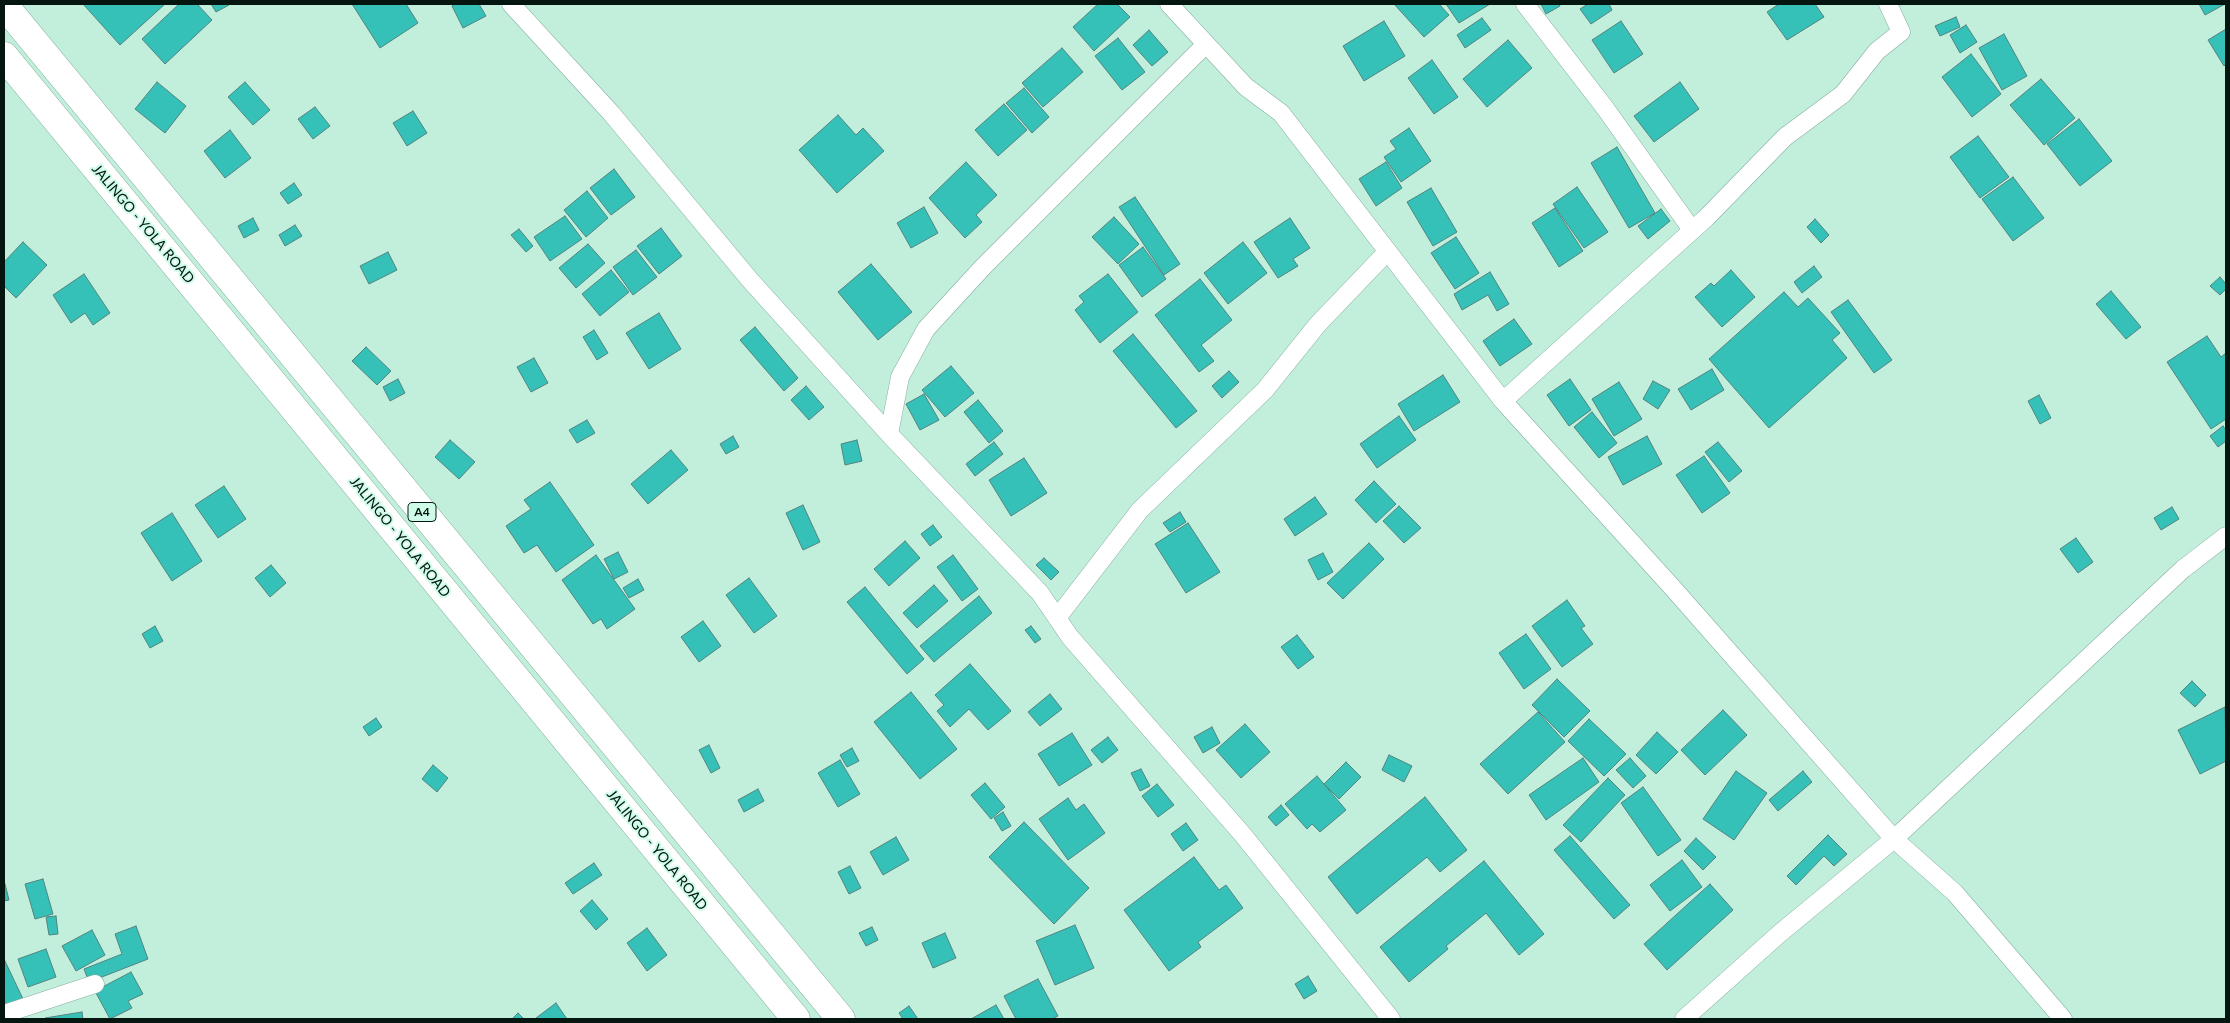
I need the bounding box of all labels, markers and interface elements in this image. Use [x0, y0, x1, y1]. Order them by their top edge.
street label: JALINGO - YOLA ROAD [88, 161, 198, 287]
street label: JALINGO - YOLA ROAD [346, 473, 454, 601]
road number: A4 [408, 502, 436, 522]
street label: JALINGO - YOLA ROAD [603, 786, 711, 914]

